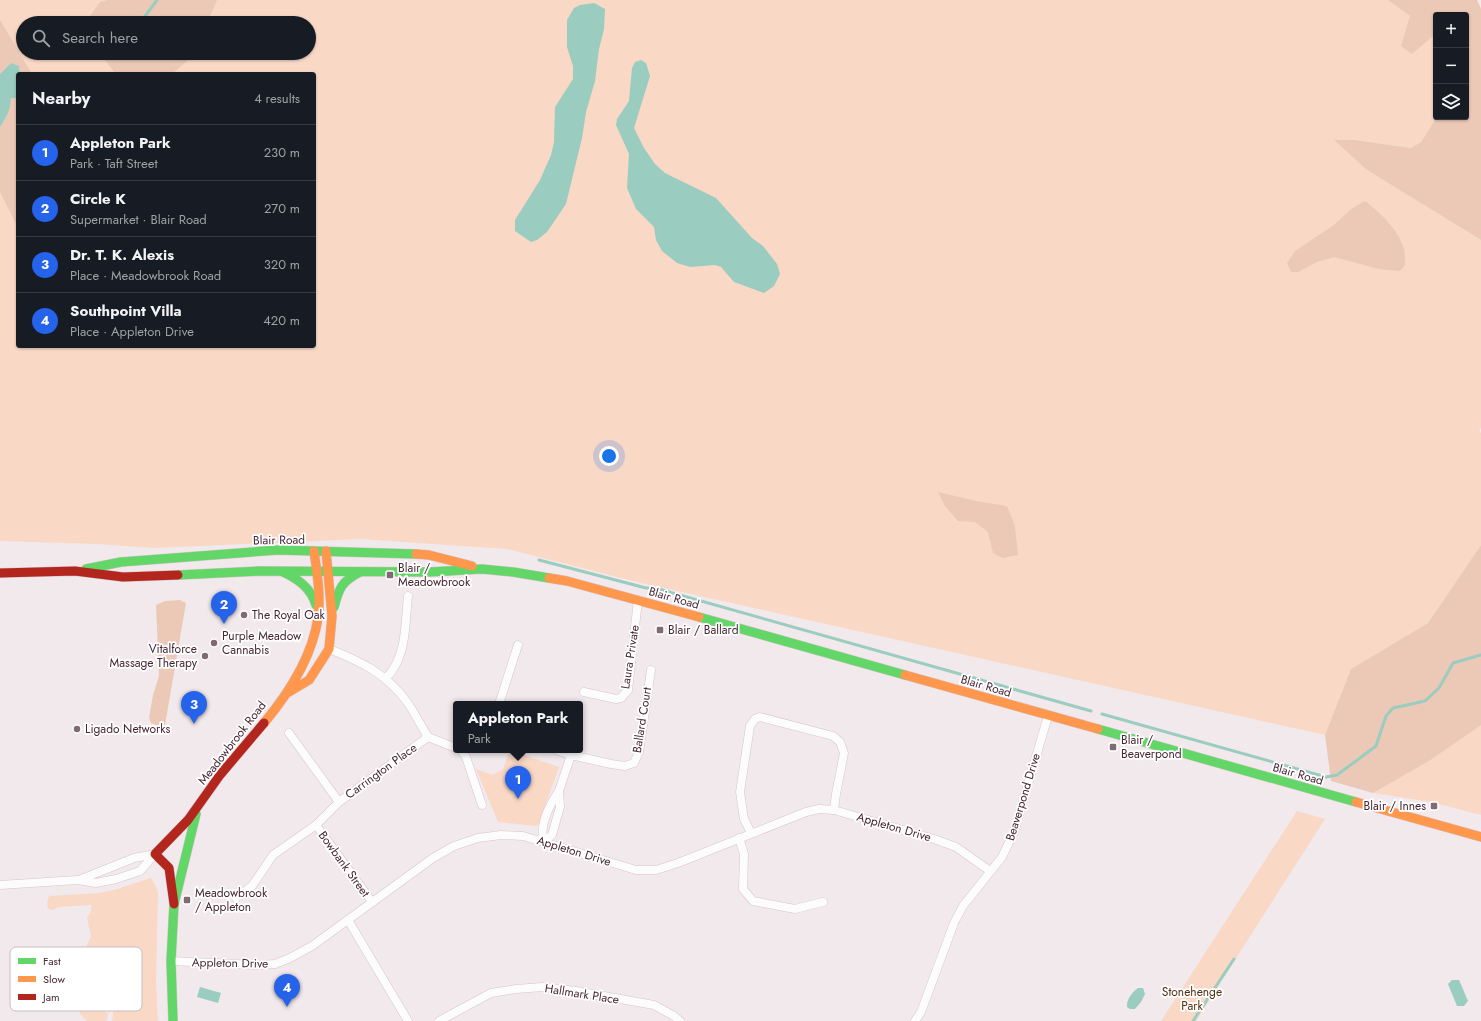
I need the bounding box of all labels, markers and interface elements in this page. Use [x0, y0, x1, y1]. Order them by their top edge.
map controls [1433, 12, 1469, 120]
button: + [1433, 12, 1469, 48]
search box [16, 16, 316, 60]
icon: search [30, 27, 52, 49]
text: Search here [62, 27, 138, 49]
button: − [1433, 48, 1469, 84]
button: layers [1433, 84, 1469, 120]
text: Nearby [32, 86, 90, 110]
text: 4 results [254, 89, 300, 108]
text: Appleton Park [70, 132, 171, 154]
text: 1 [42, 143, 48, 162]
text: 230 m [264, 143, 300, 162]
text: Park · Taft Street [70, 154, 158, 173]
text: Circle K [70, 188, 126, 210]
text: 2 [41, 199, 49, 218]
text: 270 m [264, 199, 300, 218]
text: Supermarket · Blair Road [70, 210, 207, 229]
text: Dr. T. K. Alexis [70, 244, 174, 266]
text: 3 [41, 255, 49, 274]
text: 320 m [264, 255, 300, 274]
text: Place · Meadowbrook Road [70, 266, 221, 285]
text: Southpoint Villa [70, 300, 182, 322]
text: 4 [40, 311, 50, 330]
text: 420 m [263, 311, 300, 330]
text: Place · Appleton Drive [70, 322, 194, 341]
your location [599, 446, 619, 466]
street label: Blair Road [253, 531, 305, 549]
place label: Blair / Meadowbrook [398, 559, 471, 591]
marker: Blair / Meadowbrook [385, 570, 395, 580]
street label: Blair Road [647, 582, 701, 614]
pin: 2 [211, 591, 237, 624]
place label: The Royal Oak [252, 606, 325, 624]
marker: The Royal Oak [239, 610, 249, 620]
place label: Blair / Ballard [668, 621, 739, 639]
street label: Laura Private [616, 624, 644, 690]
marker: Blair / Ballard [655, 625, 665, 635]
place label: Purple Meadow Cannabis [222, 627, 302, 659]
marker: Purple Meadow Cannabis [209, 638, 219, 648]
place label: Vitalforce Massage Therapy [110, 640, 198, 672]
marker: Vitalforce Massage Therapy [200, 651, 210, 661]
street label: Blair Road [959, 670, 1013, 702]
street label: Ballard Court [628, 686, 656, 754]
pin: 3 [181, 691, 207, 724]
street label: Meadowbrook Road [194, 697, 270, 789]
popup [453, 701, 583, 753]
text: Appleton Park [468, 707, 568, 729]
place label: Ligado Networks [85, 720, 170, 738]
marker: Ligado Networks [72, 724, 82, 734]
text: Park [468, 729, 491, 748]
place label: Blair / Beaverpond [1121, 731, 1182, 763]
street label: Carrington Place [341, 739, 421, 803]
marker: Blair / Beaverpond [1108, 742, 1118, 752]
street label: Beaverpond Drive [1001, 751, 1045, 843]
street label: Blair Road [1271, 758, 1325, 790]
pin: 1 [505, 766, 531, 799]
place label: Blair / Innes [1364, 797, 1426, 815]
marker: Blair / Innes [1429, 801, 1439, 811]
street label: Appleton Drive [855, 808, 933, 846]
street label: Bowbank Street [314, 827, 374, 901]
street label: Appleton Drive [535, 831, 613, 871]
place label: Meadowbrook / Appleton [195, 884, 268, 916]
marker: Meadowbrook / Appleton [182, 895, 192, 905]
legend [10, 947, 142, 1011]
text: Fast [43, 953, 61, 969]
street label: Appleton Drive [192, 953, 268, 973]
text: Slow [43, 971, 65, 987]
pin: 4 [274, 974, 300, 1007]
street label: Hallmark Place [544, 979, 620, 1009]
park label: Stonehenge Park [1162, 983, 1222, 1015]
text: Jam [41, 989, 60, 1005]

